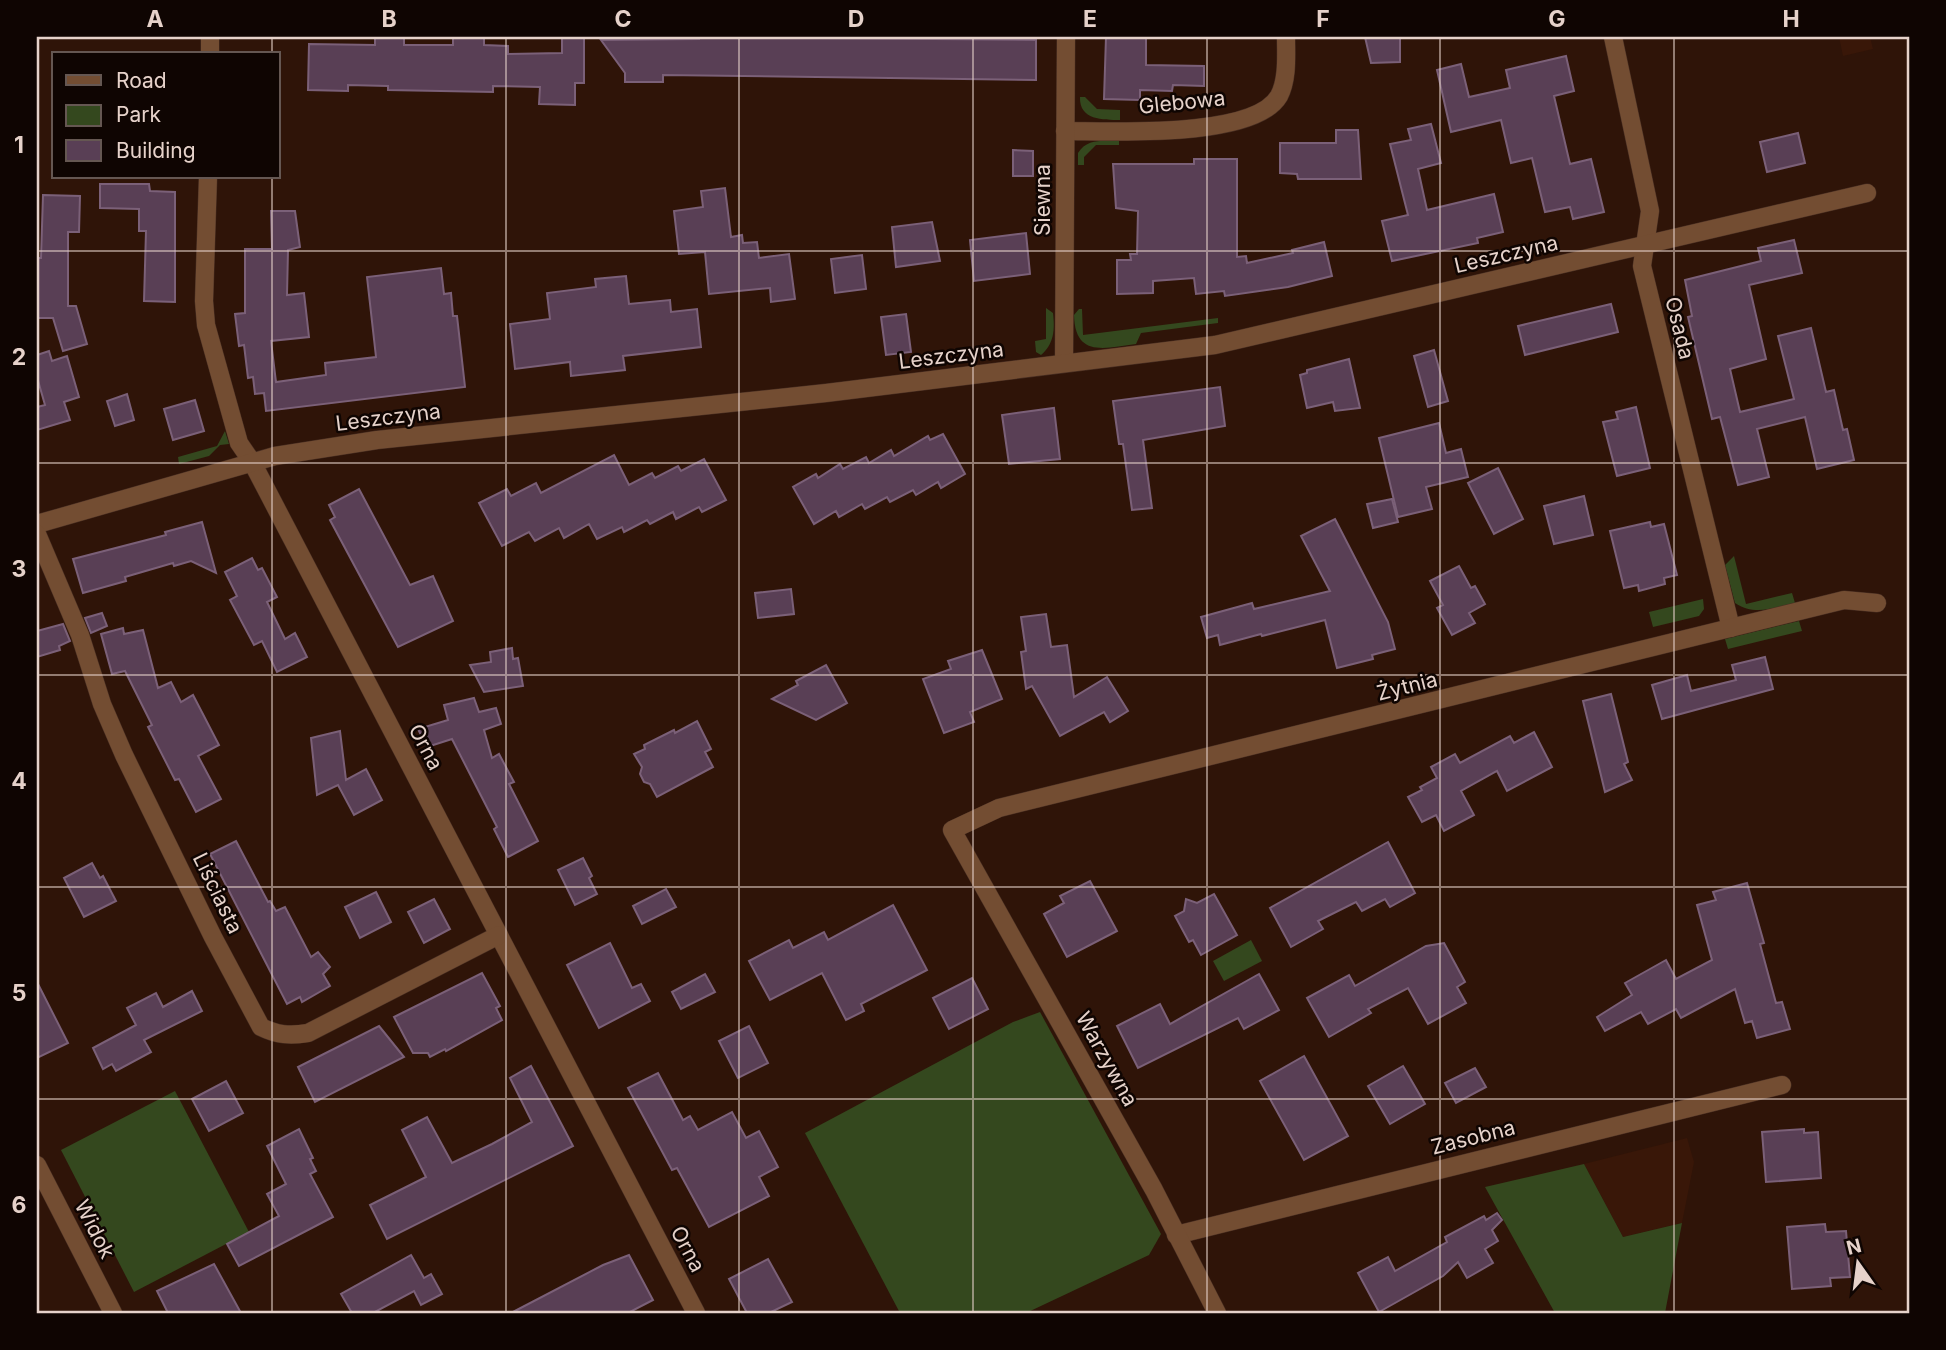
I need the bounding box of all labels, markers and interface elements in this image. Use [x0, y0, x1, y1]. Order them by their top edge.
text: A [146, 5, 164, 33]
text: B [381, 5, 397, 33]
text: C [614, 5, 632, 33]
text: D [848, 5, 864, 33]
text: E [1083, 5, 1097, 33]
text: F [1316, 5, 1330, 33]
text: G [1548, 5, 1566, 33]
text: H [1782, 5, 1800, 33]
legend [52, 52, 280, 178]
text: Road [116, 68, 167, 93]
street label: Glebowa [1137, 85, 1227, 119]
text: Park [116, 102, 161, 127]
text: 1 [14, 131, 24, 159]
text: Building [116, 138, 196, 163]
street label: Siewna [1030, 164, 1055, 236]
street label: Leszczyna [1452, 230, 1560, 278]
street label: Osada [1660, 294, 1700, 362]
street label: Leszczyna [897, 336, 1005, 374]
text: 2 [12, 343, 26, 371]
street label: Leszczyna [334, 398, 442, 436]
text: 3 [12, 555, 26, 583]
street label: Żytnia [1374, 665, 1440, 706]
street label: Orna [404, 720, 448, 774]
text: 4 [11, 767, 27, 795]
street label: Liściasta [188, 849, 248, 937]
text: 5 [12, 979, 26, 1007]
street label: Warzywna [1071, 1007, 1143, 1111]
street label: Zasobna [1428, 1115, 1518, 1159]
text: 6 [12, 1191, 26, 1219]
street label: Widok [70, 1195, 121, 1263]
street label: Orna [666, 1222, 710, 1276]
north arrow [1824, 1228, 1894, 1298]
text: N [1844, 1234, 1864, 1260]

